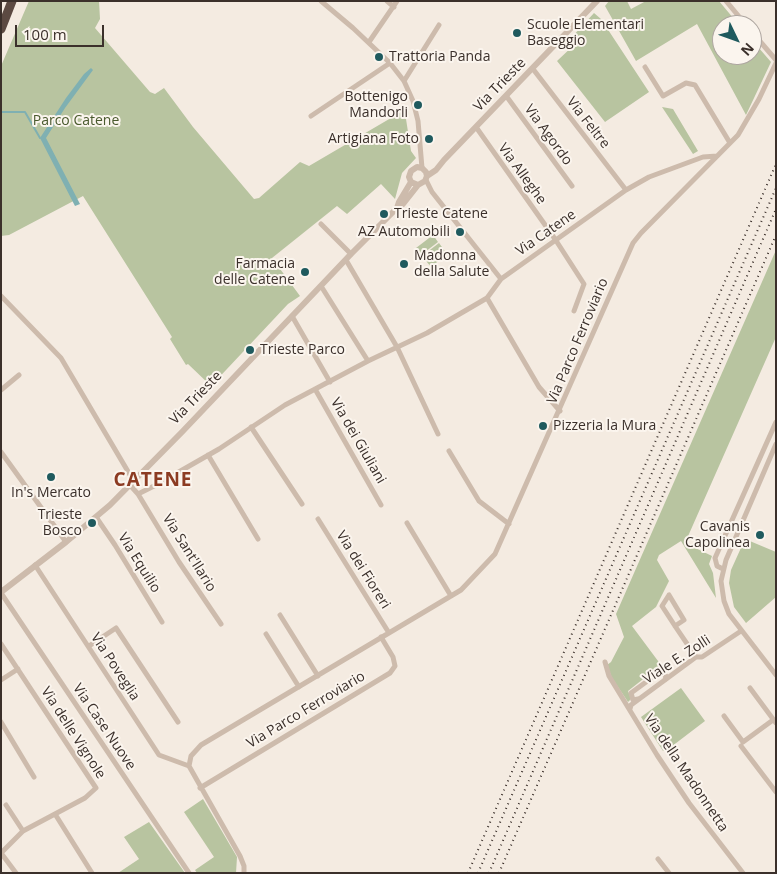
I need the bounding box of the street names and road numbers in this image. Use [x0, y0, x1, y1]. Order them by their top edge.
street label: Via Trieste [470, 55, 530, 115]
street label: Via Feltre [563, 94, 613, 152]
street label: Via Agordo [520, 101, 576, 169]
street label: Via Alleghe [494, 140, 550, 208]
street label: Via Catene [513, 206, 579, 260]
street label: Via Parco Ferroviario [544, 276, 612, 406]
street label: Via Trieste [166, 368, 226, 428]
street label: Via dei Giuliani [327, 395, 389, 487]
street label: Via Sant'Ilario [158, 511, 220, 595]
street label: Via dei Fioreri [332, 528, 394, 612]
street label: Via Equilio [114, 530, 164, 596]
street label: Via Poveglia [87, 630, 143, 704]
street label: Viale E. Zolli [640, 632, 714, 688]
street label: Via Parco Ferroviario [244, 668, 368, 752]
street label: Via Case Nuove [69, 681, 139, 773]
street label: Via delle Vignole [37, 684, 109, 782]
street label: Via della Madonnetta [640, 711, 732, 835]

